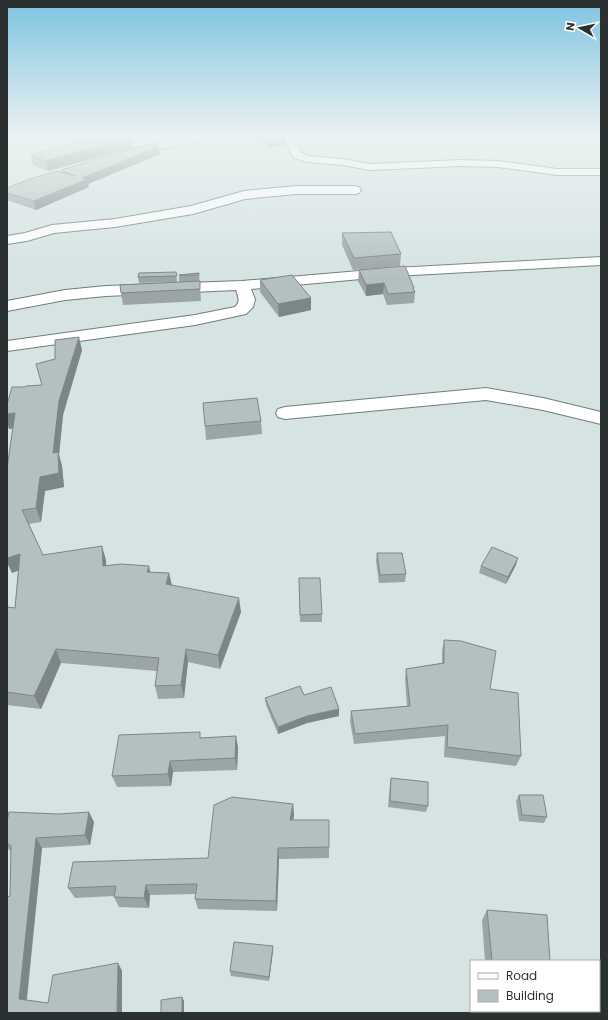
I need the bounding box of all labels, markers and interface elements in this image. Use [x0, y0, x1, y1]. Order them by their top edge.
north arrow [560, 8, 600, 48]
text: N [562, 21, 579, 32]
legend [470, 960, 600, 1012]
text: Road [506, 967, 537, 984]
text: Building [506, 987, 554, 1004]

